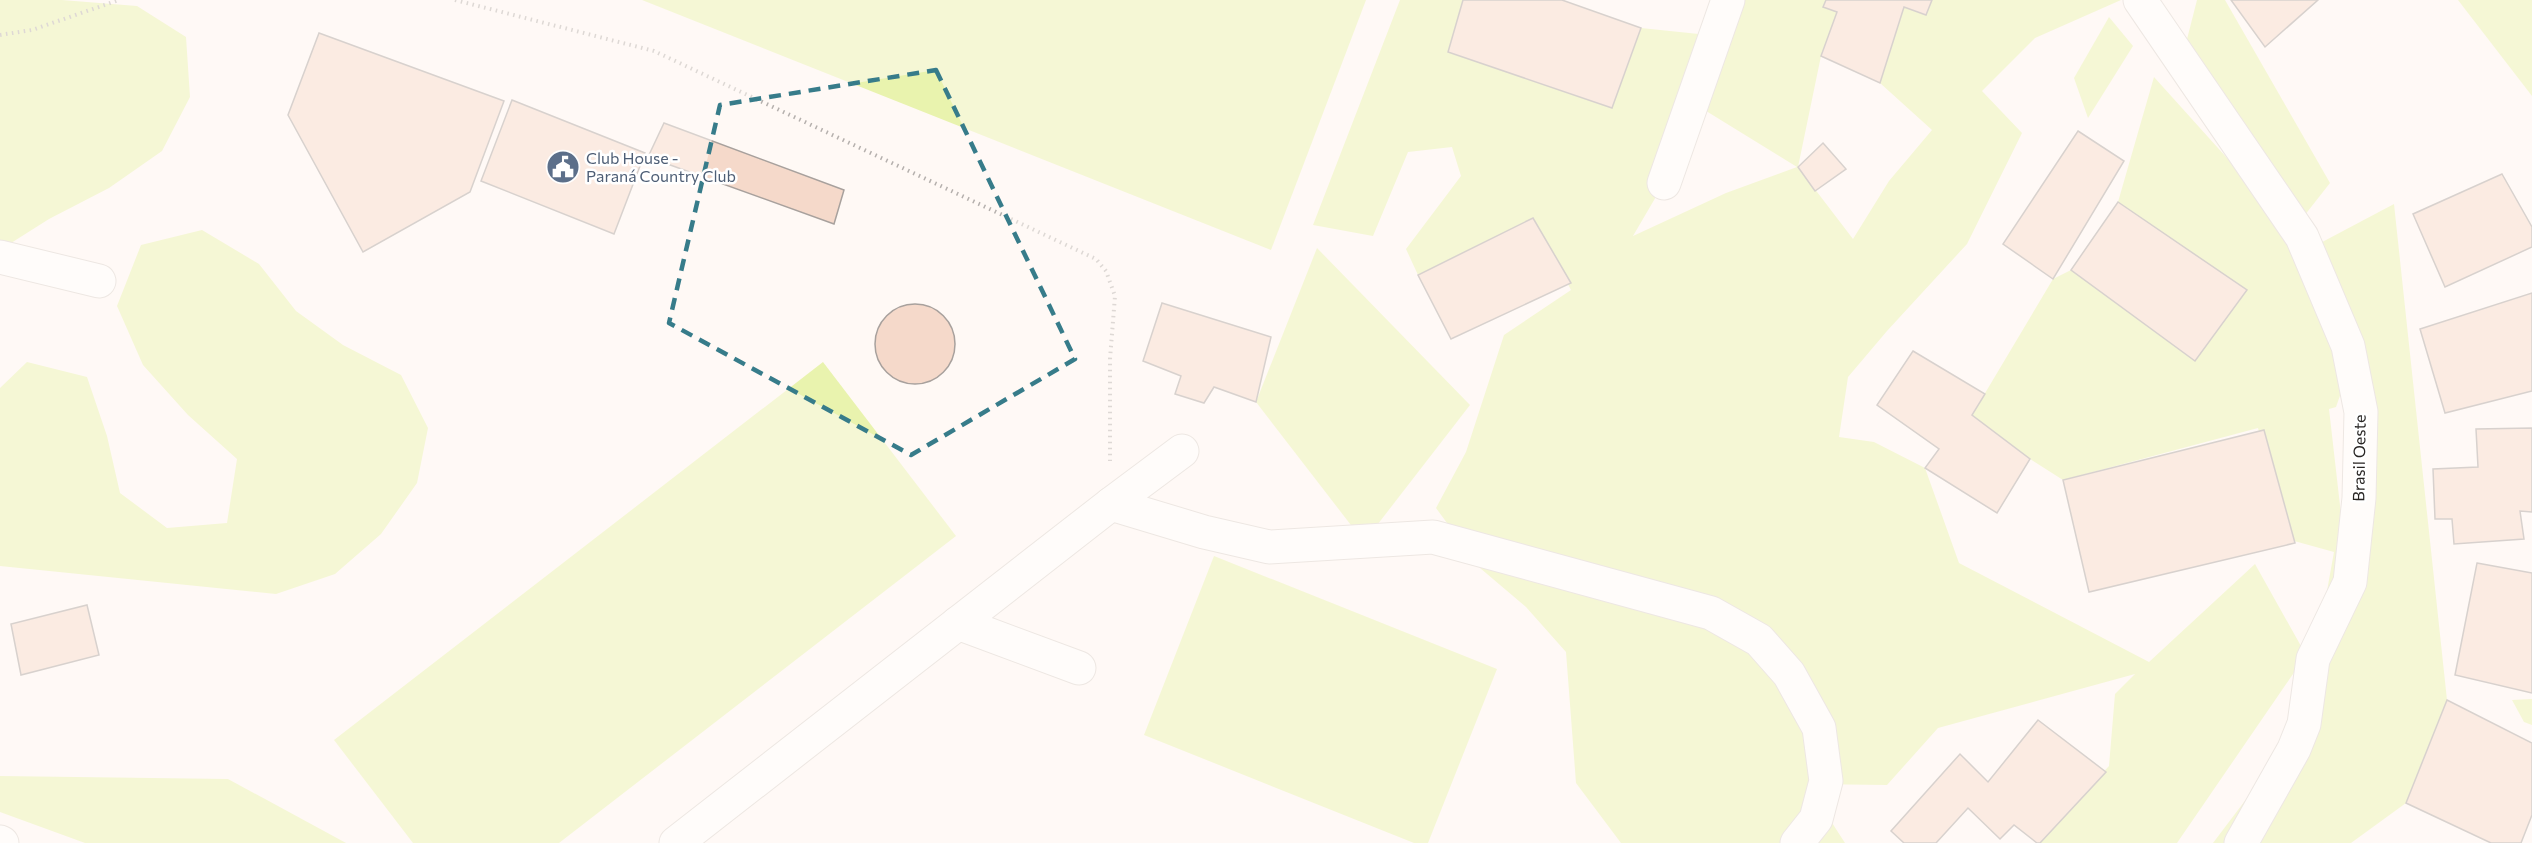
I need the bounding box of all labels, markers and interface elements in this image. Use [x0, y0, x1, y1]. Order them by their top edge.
place label: Club House - Paraná Country Club [586, 148, 736, 185]
public building icon: Club House - Paraná Country Club [545, 149, 581, 185]
street label: Brasil Oeste [2348, 414, 2369, 502]

